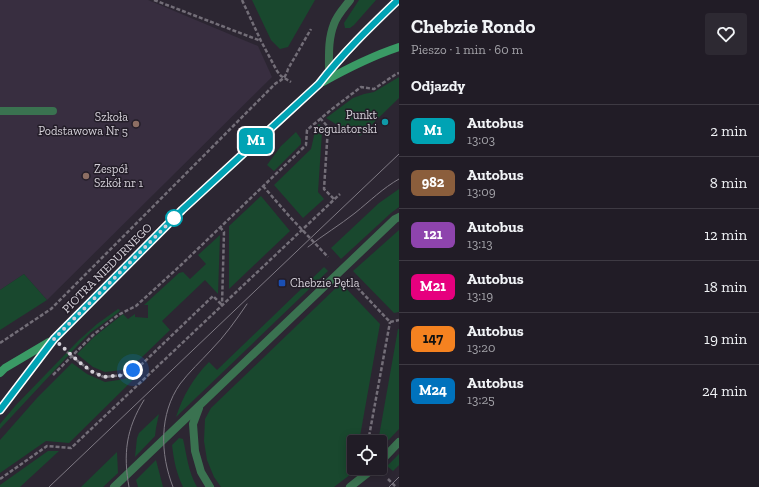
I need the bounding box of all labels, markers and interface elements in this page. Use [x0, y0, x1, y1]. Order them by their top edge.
button: heart [705, 13, 747, 55]
text: Chebzie Rondo [411, 15, 535, 38]
text: Pieszo · 1 min · 60 m [411, 42, 523, 57]
text: Odjazdy [411, 77, 465, 95]
place label: Punkt regulatorski [314, 108, 378, 136]
place label: Szkoła Podstawowa Nr 5 [38, 110, 128, 138]
text: Autobus [467, 114, 524, 132]
marker: Punkt regulatorski [380, 117, 390, 127]
marker: Szkoła Podstawowa Nr 5 [131, 119, 141, 129]
text: M1 [424, 122, 442, 139]
text: 2 min [710, 122, 747, 140]
line badge: M1 [238, 128, 274, 154]
text: M1 [247, 132, 265, 149]
text: 13:03 [467, 132, 495, 147]
place label: Zespół Szkół nr 1 [94, 162, 144, 190]
text: Autobus [467, 166, 524, 184]
marker: Zespół Szkół nr 1 [81, 171, 91, 181]
text: 982 [422, 174, 444, 191]
text: 8 min [710, 174, 747, 192]
text: 13:09 [467, 184, 496, 199]
unlabelled marker [165, 209, 183, 227]
text: Autobus [467, 218, 524, 236]
street label: PIOTRA NIEDURNEGO [59, 220, 155, 316]
text: 121 [424, 226, 442, 243]
text: 12 min [704, 226, 747, 244]
text: 13:13 [467, 236, 493, 251]
text: Autobus [467, 270, 524, 288]
place label: Chebzie Pętla [290, 276, 360, 290]
marker: Chebzie Pętla [277, 278, 287, 288]
text: M21 [420, 278, 446, 295]
text: 18 min [704, 278, 747, 296]
text: 13:19 [467, 288, 493, 303]
text: Autobus [467, 322, 524, 340]
text: 147 [423, 330, 443, 347]
text: 19 min [704, 330, 747, 348]
text: 13:20 [467, 340, 495, 355]
your location [123, 360, 143, 380]
text: Autobus [467, 374, 524, 392]
text: M24 [419, 382, 447, 399]
text: 24 min [702, 382, 747, 400]
text: 13:25 [467, 392, 495, 407]
map controls [347, 435, 387, 475]
button: locate [347, 435, 387, 475]

